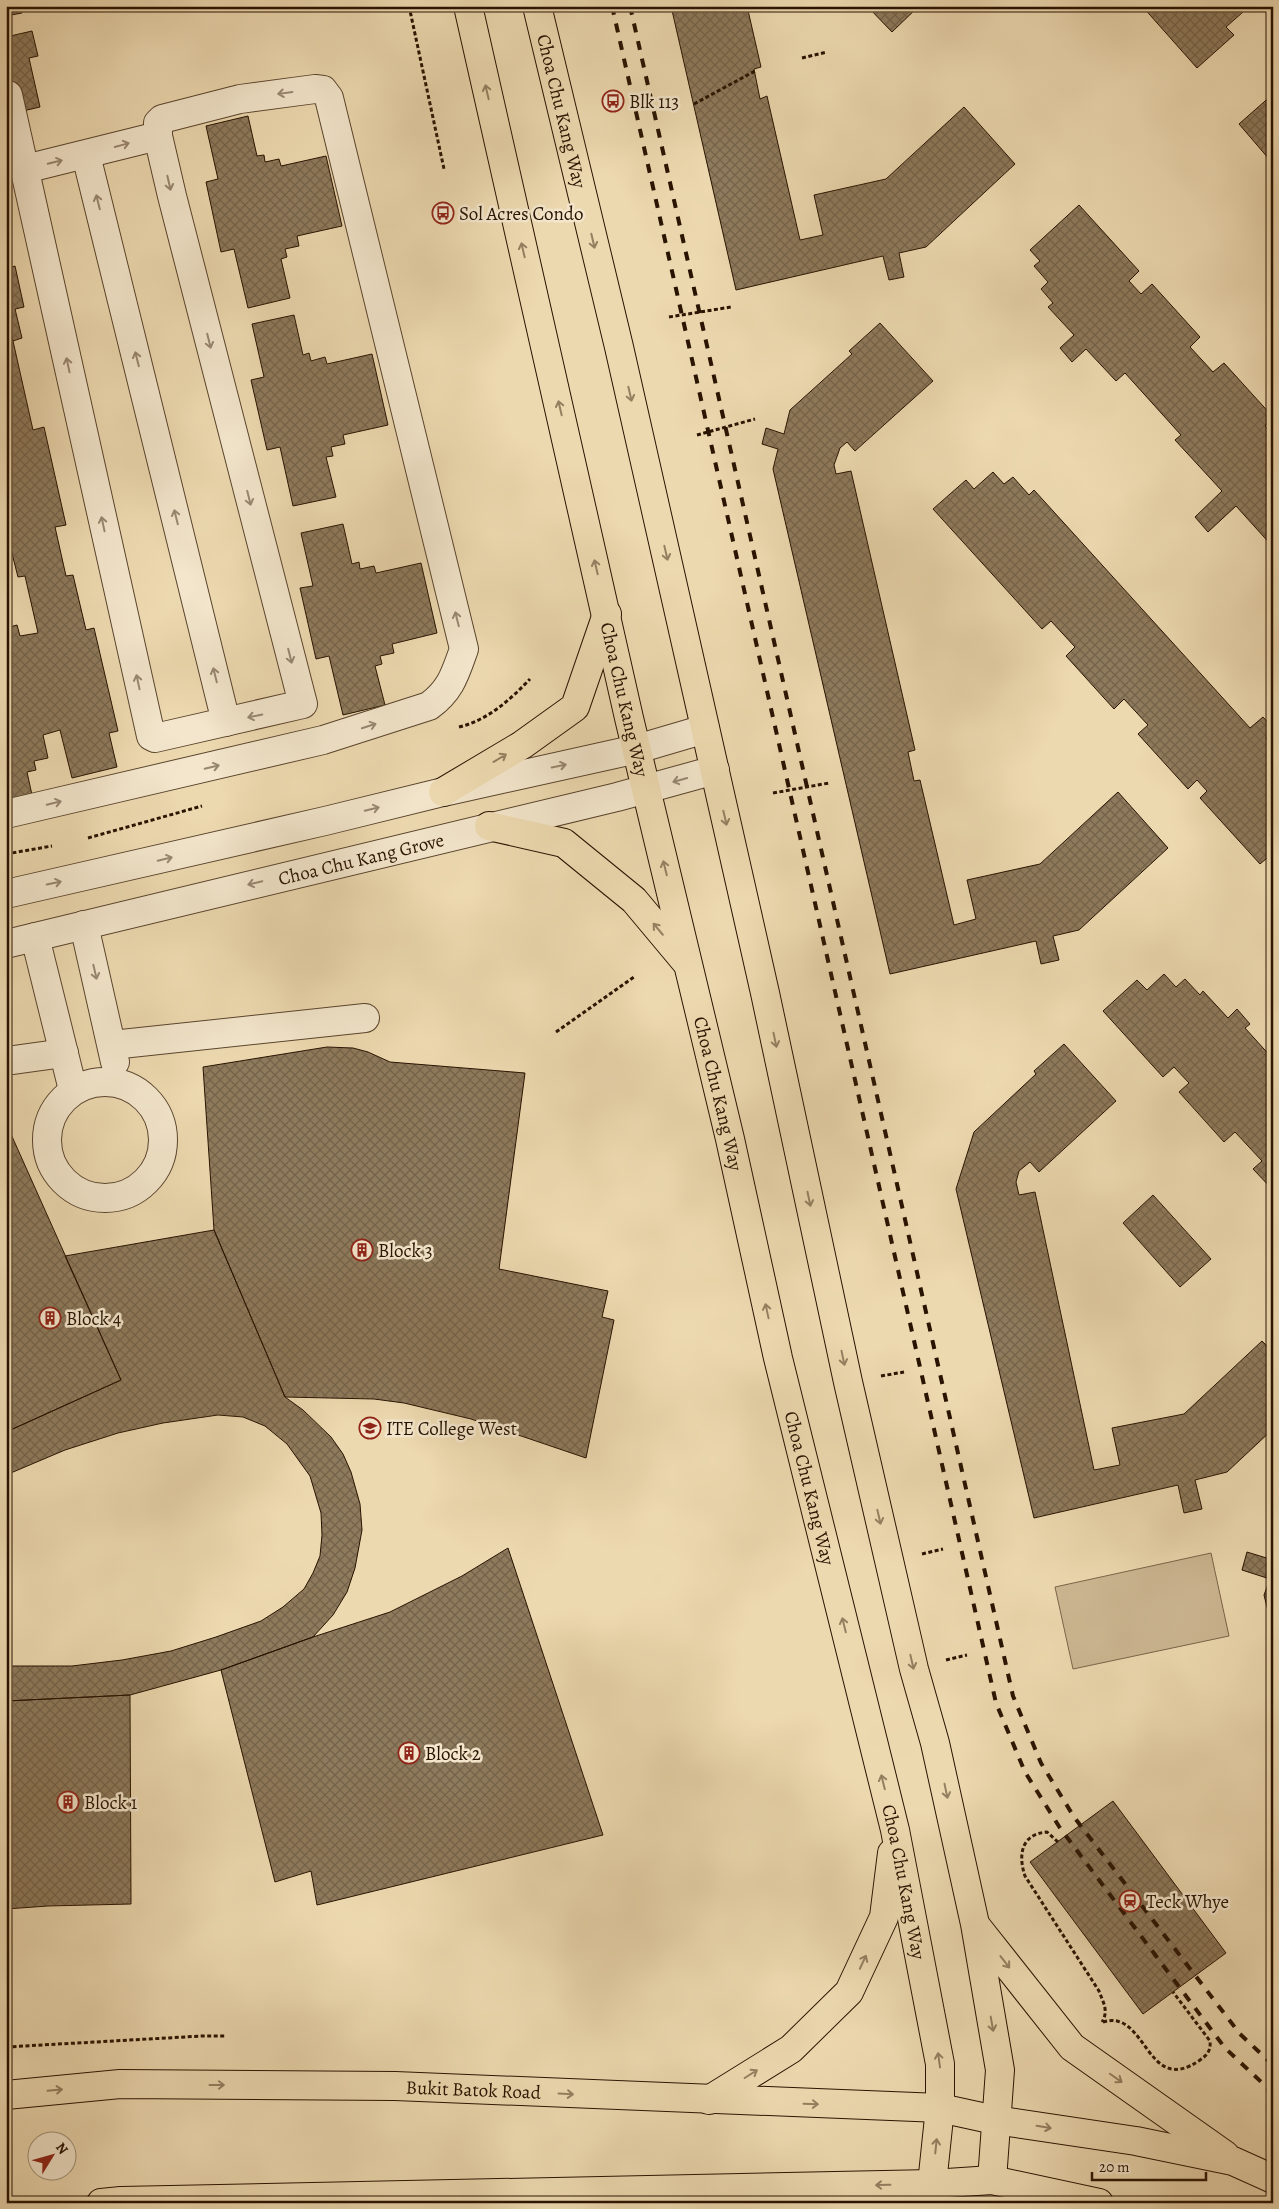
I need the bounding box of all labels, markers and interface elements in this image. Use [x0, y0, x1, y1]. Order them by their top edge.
street label: Choa Chu Kang Way [530, 31, 592, 191]
one-way arrow [482, 84, 492, 100]
one-way arrow [277, 88, 293, 98]
bus stop icon: Blk 113 [601, 89, 625, 113]
place label: Blk 113 [629, 89, 679, 115]
one-way arrow [113, 140, 129, 150]
one-way arrow [47, 157, 63, 166]
one-way arrow [165, 175, 174, 191]
one-way arrow [92, 194, 102, 210]
bus stop icon: Sol Acres Condo [431, 201, 455, 225]
place label: Sol Acres Condo [459, 201, 583, 227]
one-way arrow [589, 232, 598, 248]
one-way arrow [518, 243, 527, 259]
one-way arrow [205, 332, 214, 348]
one-way arrow [132, 352, 141, 368]
one-way arrow [63, 358, 72, 374]
one-way arrow [625, 386, 635, 402]
one-way arrow [555, 401, 564, 417]
one-way arrow [245, 490, 254, 506]
one-way arrow [171, 509, 180, 525]
one-way arrow [98, 516, 107, 532]
one-way arrow [661, 544, 671, 560]
one-way arrow [591, 559, 600, 575]
one-way arrow [452, 612, 461, 628]
street label: Choa Chu Kang Way [594, 620, 655, 780]
one-way arrow [286, 647, 295, 663]
one-way arrow [210, 667, 219, 683]
one-way arrow [133, 675, 142, 691]
one-way arrow [248, 712, 264, 721]
one-way arrow [361, 720, 377, 730]
one-way arrow [493, 753, 508, 763]
one-way arrow [551, 761, 567, 770]
one-way arrow [204, 762, 220, 771]
one-way arrow [673, 775, 689, 785]
one-way arrow [45, 798, 61, 807]
one-way arrow [364, 804, 380, 814]
one-way arrow [721, 809, 731, 825]
street label: Choa Chu Kang Grove [276, 827, 447, 892]
one-way arrow [156, 854, 172, 863]
one-way arrow [660, 860, 669, 876]
one-way arrow [45, 878, 61, 887]
one-way arrow [247, 879, 263, 888]
one-way arrow [652, 922, 664, 935]
one-way arrow [91, 964, 100, 980]
street label: Choa Chu Kang Way [687, 1014, 749, 1174]
one-way arrow [771, 1032, 780, 1048]
one-way arrow [805, 1191, 814, 1207]
building icon: Block 3 [350, 1238, 374, 1262]
place label: Block 3 [378, 1238, 433, 1264]
one-way arrow [762, 1303, 771, 1319]
building icon: Block 4 [38, 1306, 62, 1330]
place label: Block 4 [66, 1306, 122, 1332]
one-way arrow [839, 1350, 848, 1366]
street label: Choa Chu Kang Way [778, 1408, 841, 1568]
school or university icon: ITE College West [358, 1416, 382, 1440]
place label: ITE College West [386, 1416, 517, 1442]
one-way arrow [875, 1508, 884, 1524]
one-way arrow [839, 1617, 848, 1633]
one-way arrow [908, 1653, 917, 1669]
building icon: Block 2 [397, 1741, 421, 1765]
place label: Block 2 [425, 1741, 481, 1767]
one-way arrow [878, 1775, 887, 1791]
one-way arrow [941, 1782, 951, 1798]
building icon: Block 1 [56, 1790, 80, 1814]
place label: Block 1 [84, 1790, 138, 1816]
street label: Choa Chu Kang Way [875, 1802, 932, 1962]
station icon: Teck Whye [1118, 1889, 1142, 1913]
place label: Teck Whye [1146, 1889, 1229, 1915]
one-way arrow [859, 1955, 869, 1970]
one-way arrow [1000, 1955, 1010, 1969]
one-way arrow [987, 2015, 997, 2031]
one-way arrow [933, 2052, 943, 2068]
one-way arrow [743, 2069, 757, 2079]
one-way arrow [1109, 2073, 1123, 2083]
street label: Bukit Batok Road [405, 2074, 542, 2106]
one-way arrow [208, 2080, 225, 2090]
one-way arrow [46, 2086, 62, 2095]
one-way arrow [558, 2089, 574, 2098]
one-way arrow [802, 2099, 818, 2108]
one-way arrow [1035, 2122, 1051, 2132]
north arrow [28, 2132, 78, 2182]
one-way arrow [931, 2138, 941, 2154]
text: N [51, 2139, 73, 2158]
scale bar [1092, 2149, 1205, 2181]
text: 20 m [1099, 2157, 1130, 2177]
one-way arrow [876, 2180, 892, 2190]

